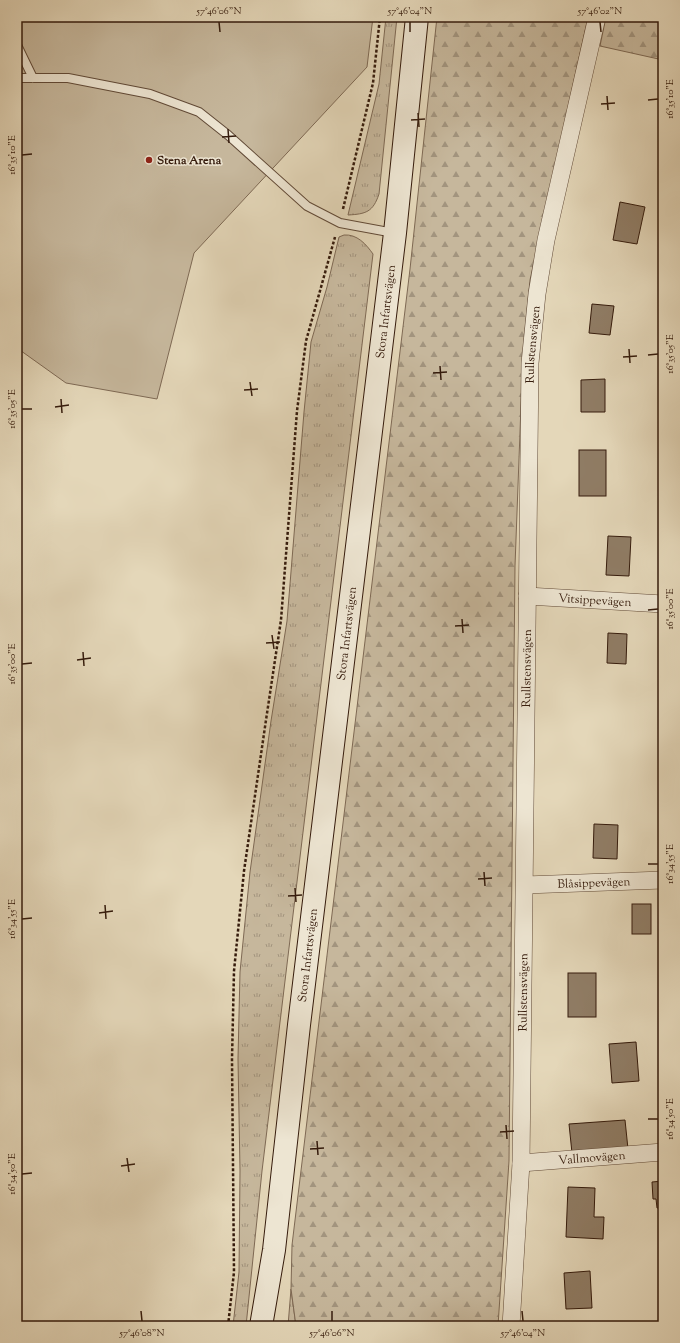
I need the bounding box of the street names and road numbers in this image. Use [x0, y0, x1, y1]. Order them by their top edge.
street label: Stora Infartsvägen [372, 264, 401, 360]
street label: Rullstensvägen [522, 305, 546, 384]
street label: Stora Infartsvägen [333, 585, 362, 681]
street label: Vitsippevägen [558, 590, 632, 612]
street label: Rullstensvägen [518, 629, 537, 708]
street label: Blåsippevägen [557, 873, 631, 894]
street label: Stora Infartsvägen [294, 907, 323, 1003]
street label: Rullstensvägen [514, 953, 533, 1032]
street label: Vallmovägen [558, 1147, 626, 1170]

